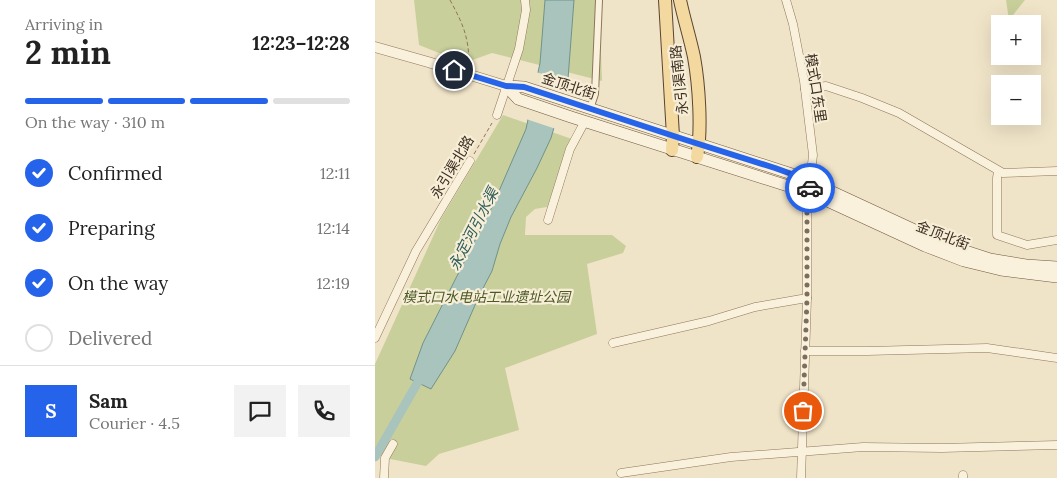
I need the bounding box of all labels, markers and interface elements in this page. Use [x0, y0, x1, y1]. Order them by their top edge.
text: Arriving in [25, 14, 103, 34]
map controls [991, 15, 1041, 125]
button: + [991, 15, 1041, 65]
text: 12:23–12:28 [252, 31, 350, 55]
text: 2 min [25, 32, 111, 73]
street label: 永引渠南路 [666, 44, 692, 116]
pin [433, 49, 475, 91]
street label: 模式口东里 [802, 52, 830, 124]
icon: home [440, 56, 468, 84]
street label: 金顶北街 [540, 69, 598, 103]
button: − [991, 75, 1041, 125]
text: On the way · 310 m [25, 112, 165, 132]
street label: 永引渠北路 [426, 132, 478, 202]
icon: check [25, 159, 53, 187]
text: Confirmed [68, 161, 163, 185]
text: 12:11 [320, 163, 350, 183]
courier [785, 163, 835, 213]
icon: car [796, 174, 824, 202]
water label: 永定河引水渠 [444, 183, 503, 273]
icon: check [25, 214, 53, 242]
text: Preparing [68, 216, 155, 240]
street label: 金顶北街 [914, 217, 972, 253]
text: 12:14 [317, 218, 350, 238]
icon: check [25, 269, 53, 297]
text: On the way [68, 271, 168, 295]
text: 12:19 [317, 273, 350, 293]
park label: 模式口水电站工业遗址公园 [402, 288, 572, 306]
text: Delivered [68, 326, 152, 350]
button: chat [234, 385, 286, 437]
button: phone [298, 385, 350, 437]
text: Sam [89, 389, 128, 413]
pin [782, 390, 824, 432]
icon: bag [789, 397, 817, 425]
text: S [45, 399, 57, 423]
text: Courier · 4.5 [89, 413, 180, 433]

